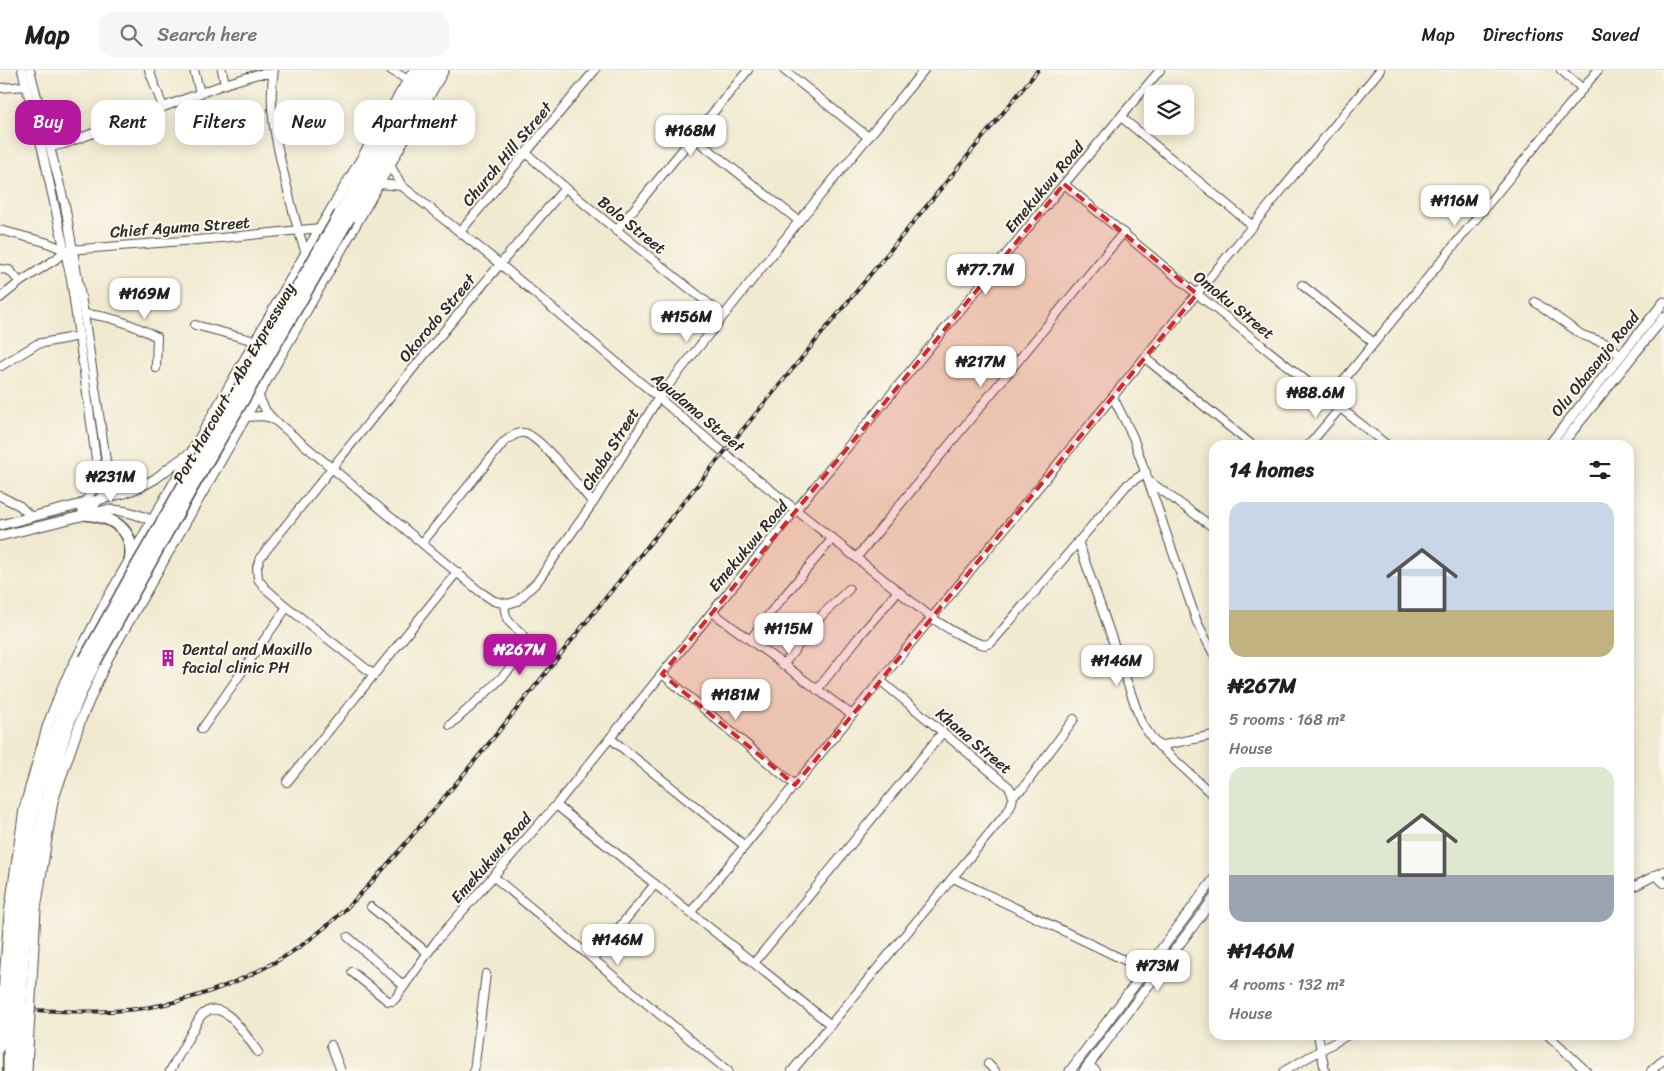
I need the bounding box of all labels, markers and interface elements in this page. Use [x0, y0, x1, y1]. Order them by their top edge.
search box [99, 12, 449, 57]
text: Map [25, 14, 69, 56]
text: Search here [157, 18, 257, 51]
text: Map [1422, 19, 1455, 51]
text: Directions [1483, 19, 1564, 51]
text: Saved [1592, 19, 1639, 51]
icon: search [117, 21, 145, 49]
map controls [1144, 85, 1194, 135]
button: layers [1144, 85, 1194, 135]
street label: Church Hill Street [454, 95, 560, 213]
chip: Buy [15, 100, 81, 145]
chip: Rent [91, 100, 165, 145]
chip: Filters [175, 100, 264, 145]
chip: New [274, 100, 344, 145]
chip: Apartment [354, 100, 475, 145]
pin: ₦168M [656, 114, 726, 157]
text: ₦168M [666, 116, 716, 145]
street label: Emekukwu Road [997, 133, 1092, 240]
pin: ₦116M [1420, 184, 1490, 227]
text: ₦116M [1432, 186, 1478, 215]
street label: Bolo Street [591, 188, 673, 262]
street label: Chief Aguma Street [109, 208, 251, 246]
pin: ₦77.7M [945, 254, 1027, 296]
text: ₦77.7M [958, 255, 1014, 284]
street label: Omoku Street [1187, 263, 1281, 347]
street label: Okorodo Street [391, 267, 483, 369]
street label: Port Harcourt - Aba Expressway [164, 277, 304, 489]
pin: ₦169M [110, 278, 180, 320]
text: ₦169M [120, 279, 170, 308]
pin: ₦156M [652, 300, 722, 343]
text: ₦156M [662, 302, 712, 331]
street label: Olu Obasanjo Road [1543, 303, 1648, 423]
pin: ₦217M [946, 346, 1016, 388]
text: ₦217M [957, 347, 1005, 376]
street label: Agudama Street [644, 363, 752, 460]
pin: ₦88.6M [1275, 376, 1357, 419]
text: ₦88.6M [1288, 378, 1344, 407]
street label: Choba Street [573, 402, 647, 496]
text: 14 homes [1229, 451, 1314, 489]
icon: filters [1586, 456, 1614, 484]
pin: ₦231M [76, 460, 146, 503]
text: ₦231M [87, 462, 135, 491]
street label: Emekukwu Road [701, 492, 796, 599]
icon: home [1377, 535, 1467, 625]
pin: ₦115M [754, 612, 824, 655]
text: ₦115M [765, 614, 813, 643]
pin: ₦267M [485, 634, 555, 676]
place label: Dental and Maxillo facial clinic PH [182, 635, 312, 682]
text: ₦267M [494, 635, 546, 664]
pin: ₦146M [1082, 644, 1152, 687]
text: ₦146M [1092, 646, 1142, 675]
building icon: Dental and Maxillo facial clinic PH [158, 648, 178, 668]
text: ₦267M [1229, 667, 1296, 705]
pin: ₦181M [701, 678, 771, 721]
text: ₦181M [712, 680, 760, 709]
street label: Khana Street [929, 700, 1019, 782]
text: 5 rooms · 168 m² [1229, 705, 1346, 734]
text: House [1229, 734, 1272, 763]
icon: home [1377, 800, 1467, 890]
street label: Emekukwu Road [443, 805, 540, 910]
pin: ₦146M [583, 924, 653, 966]
text: ₦146M [593, 925, 643, 954]
text: ₦146M [1229, 932, 1294, 970]
pin: ₦73M [1128, 950, 1188, 992]
text: ₦73M [1137, 951, 1179, 980]
text: 4 rooms · 132 m² [1229, 970, 1345, 999]
text: House [1229, 999, 1272, 1028]

